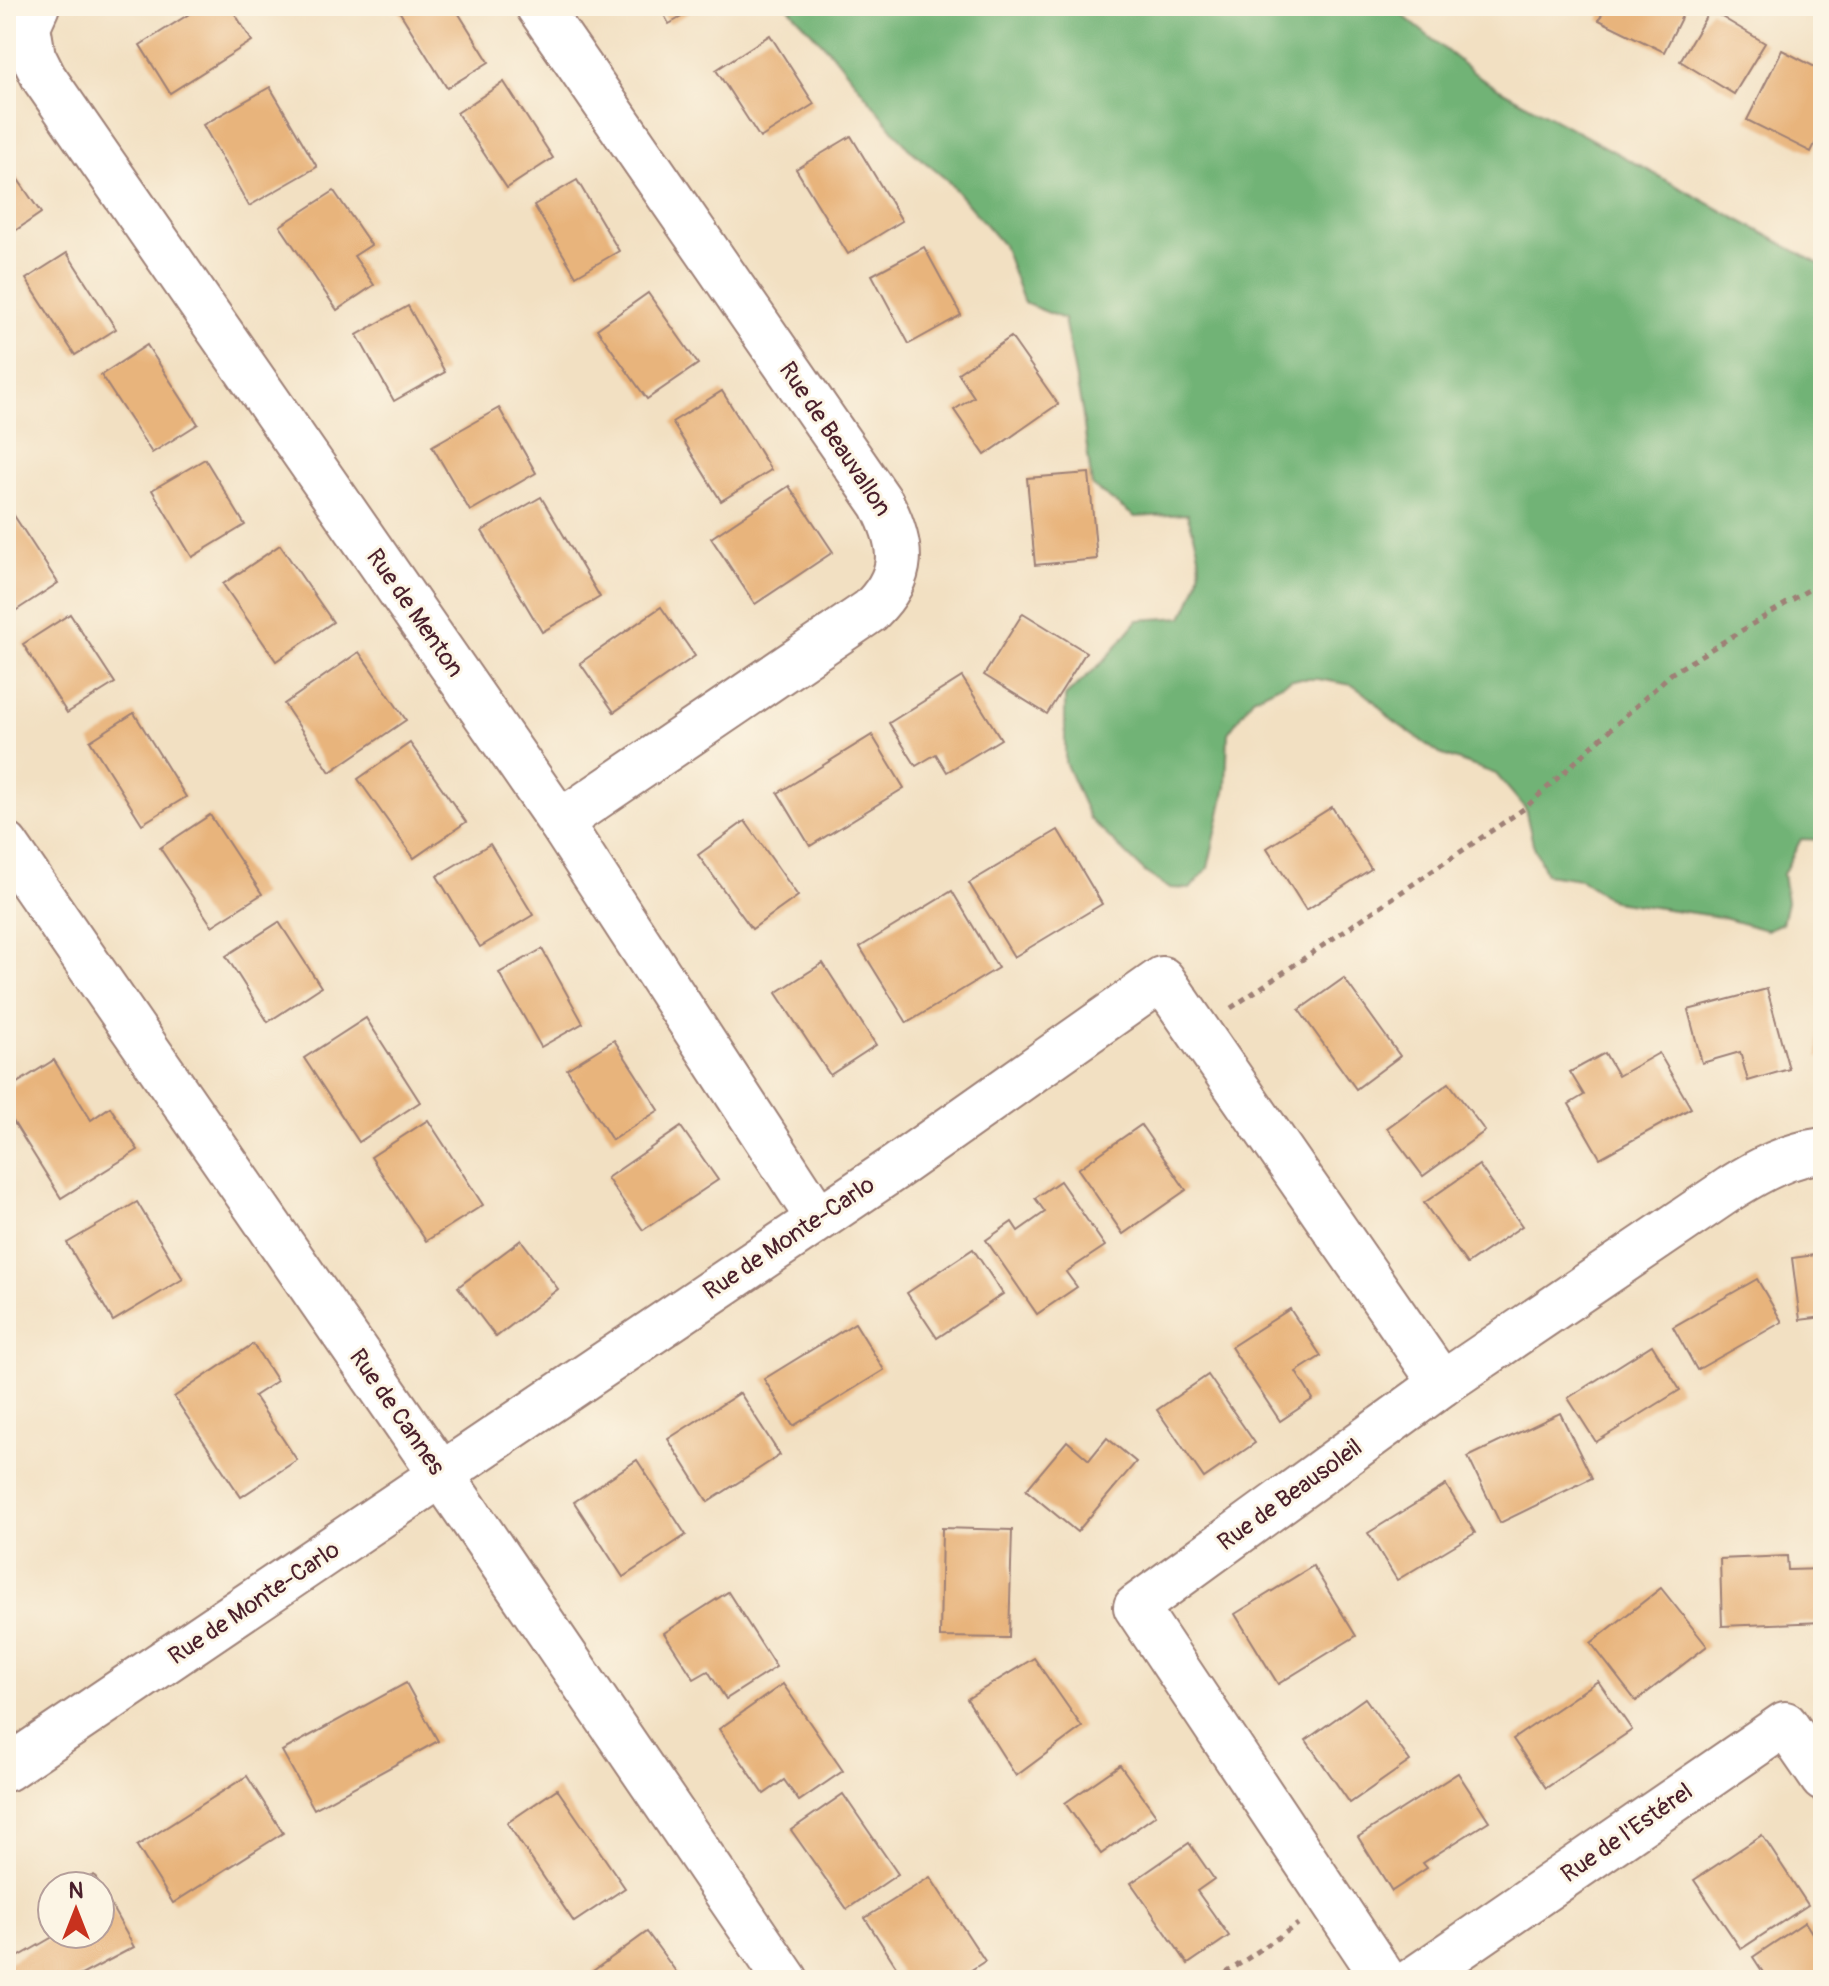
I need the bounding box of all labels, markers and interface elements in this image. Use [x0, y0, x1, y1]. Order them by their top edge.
street label: Rue de Beauvallon [773, 356, 897, 522]
street label: Rue de Menton [360, 543, 470, 683]
street label: Rue de Monte-Carlo [698, 1170, 880, 1306]
street label: Rue de Cannes [343, 1343, 451, 1481]
street label: Rue de Beausoleil [1212, 1433, 1368, 1557]
street label: Rue de Monte-Carlo [163, 1535, 345, 1671]
street label: Rue de l'Estérel [1556, 1777, 1698, 1889]
north arrow [36, 1870, 116, 1950]
text: N [69, 1877, 84, 1905]

